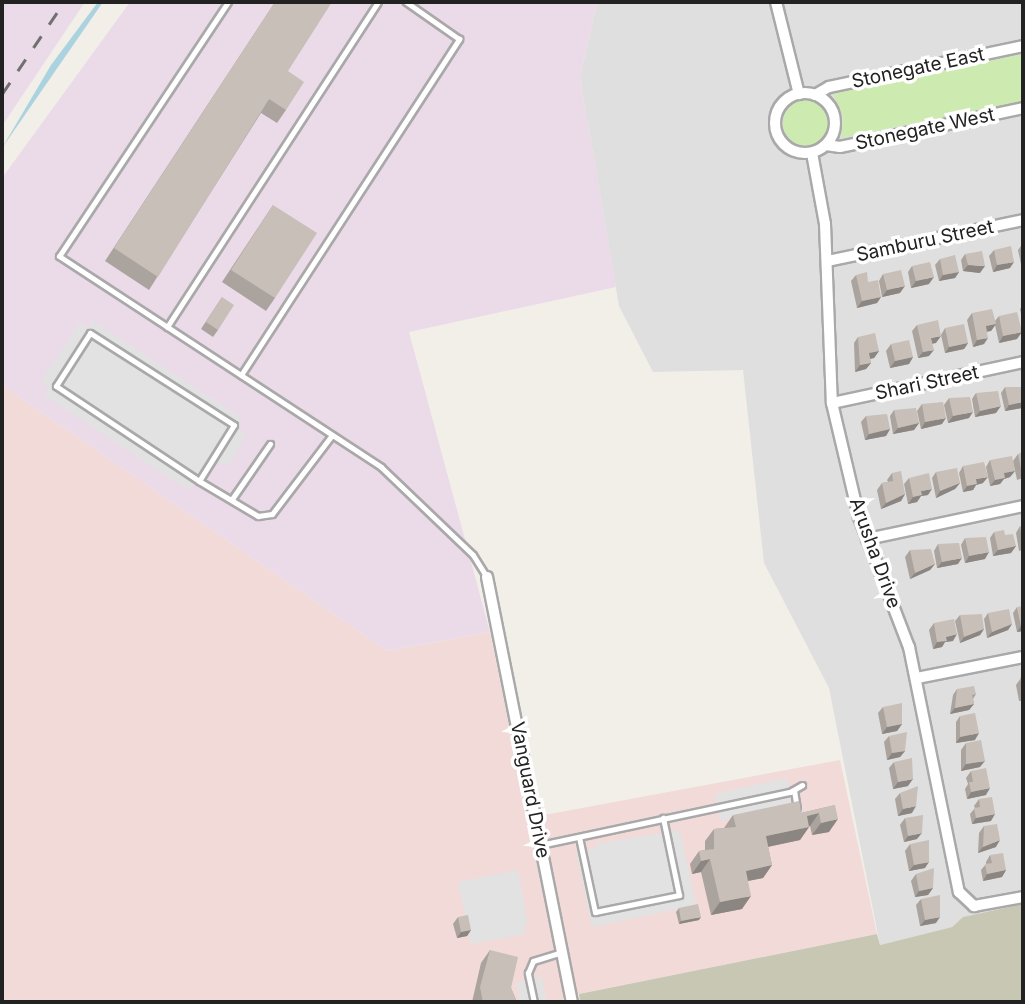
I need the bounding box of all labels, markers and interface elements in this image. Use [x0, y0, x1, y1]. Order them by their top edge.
street label: Stonegate East [850, 43, 986, 93]
street label: Stonegate West [853, 103, 997, 155]
street label: Samburu Street [854, 215, 996, 267]
street label: Shari Street [873, 361, 981, 405]
street label: Arusha Drive [844, 495, 906, 611]
street label: Vanguard Drive [506, 720, 554, 860]

